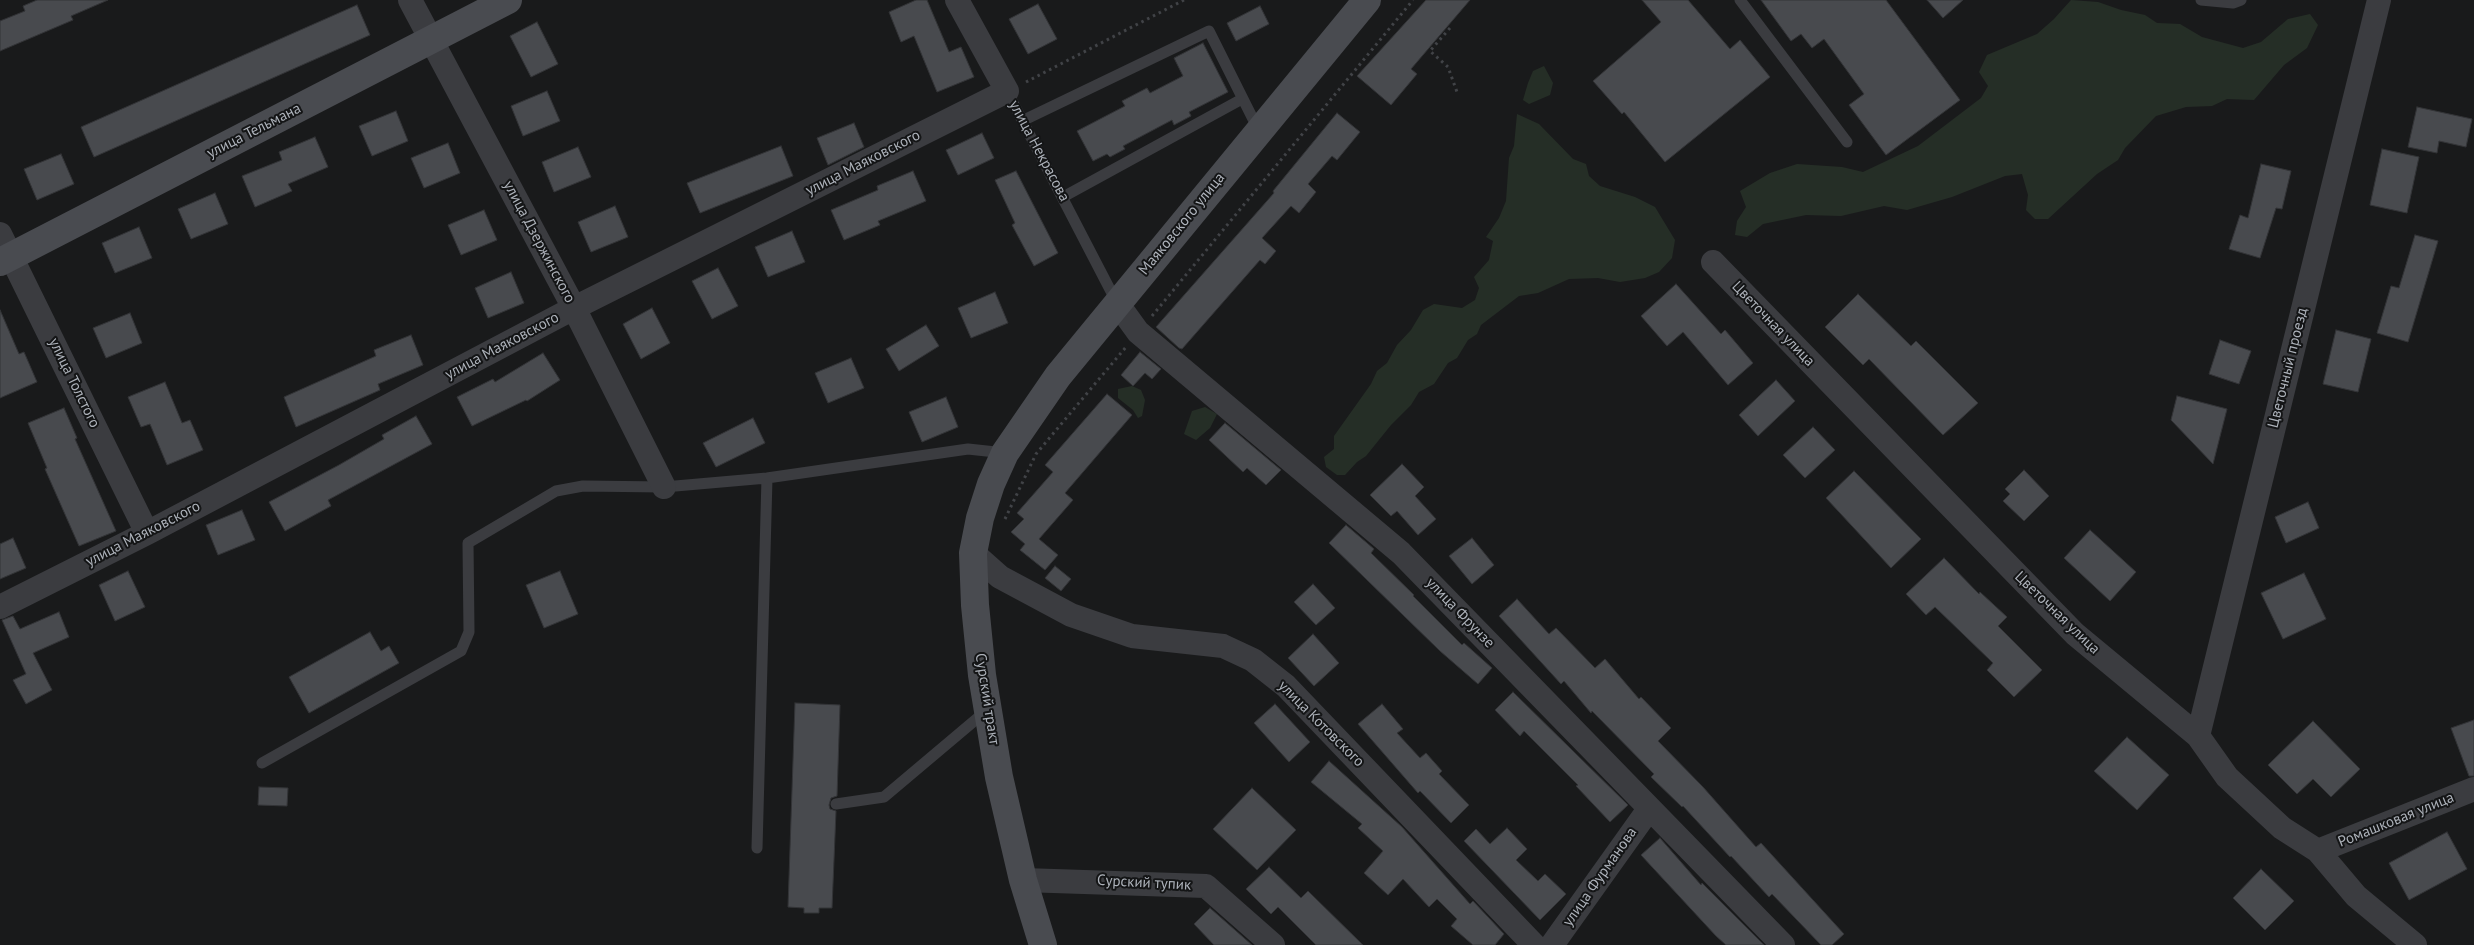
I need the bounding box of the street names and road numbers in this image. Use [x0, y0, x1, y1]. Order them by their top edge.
street label: улица Некрасова [1005, 97, 1073, 205]
street label: улица Тельмана [204, 100, 304, 162]
street label: улица Маяковского [803, 126, 923, 200]
street label: Маяковского улица [1135, 169, 1229, 279]
street label: улица Дзержинского [499, 178, 579, 306]
street label: Цветочная улица [1728, 278, 1818, 370]
street label: Цветочный проезд [2264, 306, 2312, 430]
street label: улица Маяковского [442, 308, 562, 384]
street label: улица Толстого [44, 335, 104, 431]
street label: улица Маяковского [83, 497, 203, 571]
street label: Цветочная улица [2011, 568, 2103, 658]
street label: улица Фрунзе [1422, 574, 1498, 652]
street label: Сурский тракт [971, 652, 1003, 746]
street label: улица Котовского [1274, 677, 1368, 771]
street label: Ромашковая улица [2335, 789, 2457, 851]
street label: улица Фурманова [1559, 824, 1641, 930]
street label: Сурский тупик [1096, 872, 1192, 894]

